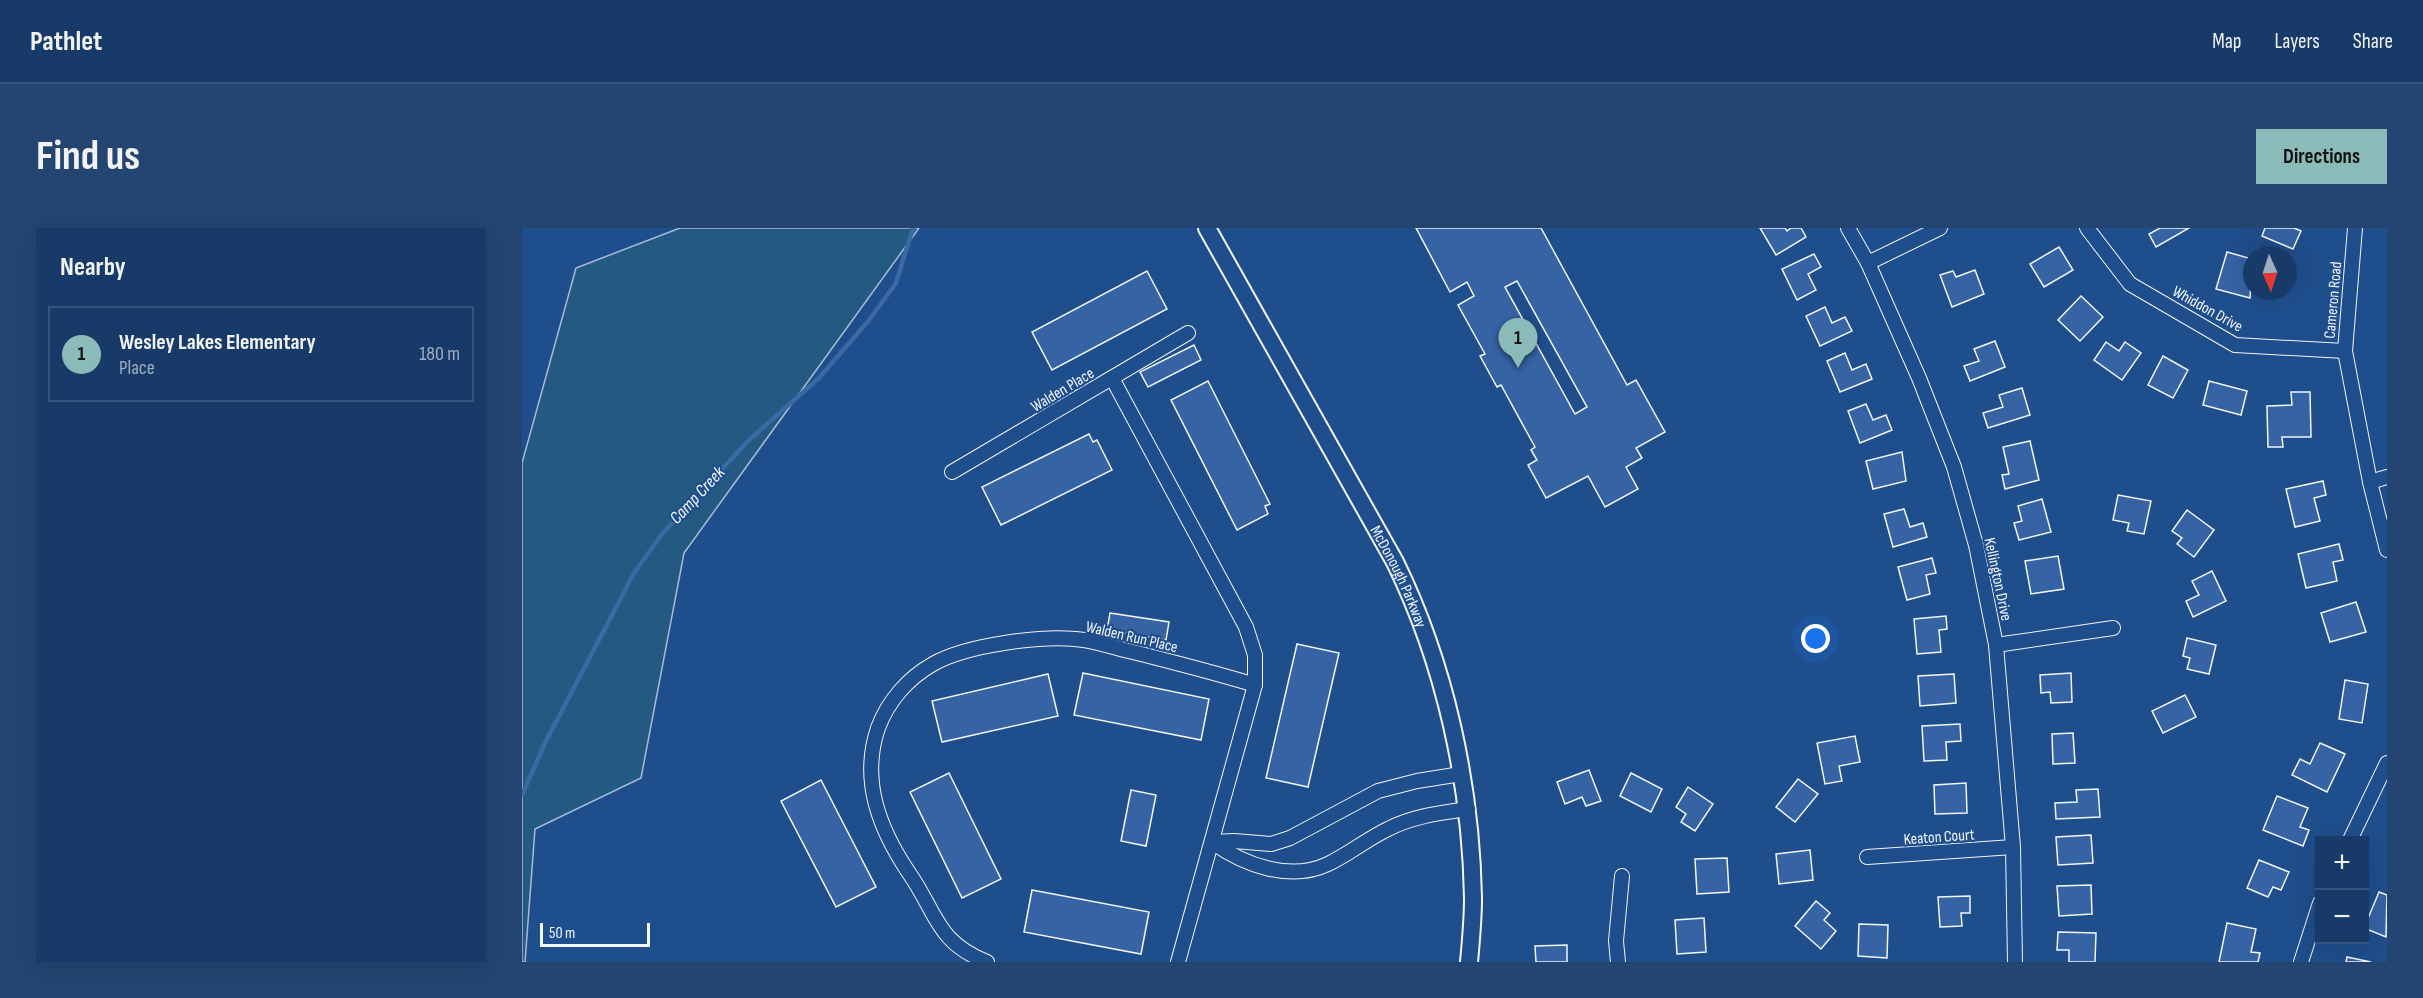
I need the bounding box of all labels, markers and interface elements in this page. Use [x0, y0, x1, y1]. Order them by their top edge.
text: Pathlet [30, 25, 102, 58]
text: Map [2212, 29, 2241, 54]
text: Layers [2274, 29, 2320, 54]
text: Share [2353, 29, 2393, 54]
button: Directions [2256, 129, 2387, 184]
text: Find us [36, 131, 140, 182]
north arrow [2243, 246, 2297, 300]
text: Nearby [60, 252, 126, 283]
street label: Cameron Road [2321, 261, 2346, 340]
street label: Whiddon Drive [2169, 282, 2246, 336]
pin: 1 [1498, 318, 1538, 368]
text: Wesley Lakes Elementary [119, 329, 316, 356]
text: 1 [78, 342, 85, 366]
text: 180 m [419, 342, 460, 366]
text: Place [119, 356, 155, 380]
street label: Walden Place [1028, 364, 1098, 417]
water label: Camp Creek [665, 461, 730, 529]
street label: McDonough Parkway [1365, 523, 1430, 630]
street label: Kellington Drive [1979, 536, 2016, 623]
street label: Walden Run Place [1084, 618, 1179, 657]
your location [1801, 624, 1830, 653]
street label: Keaton Court [1903, 826, 1975, 849]
map controls [2315, 836, 2369, 944]
button: + [2315, 836, 2369, 890]
button: − [2315, 890, 2369, 944]
scale bar [540, 920, 650, 948]
text: 50 m [549, 924, 575, 943]

